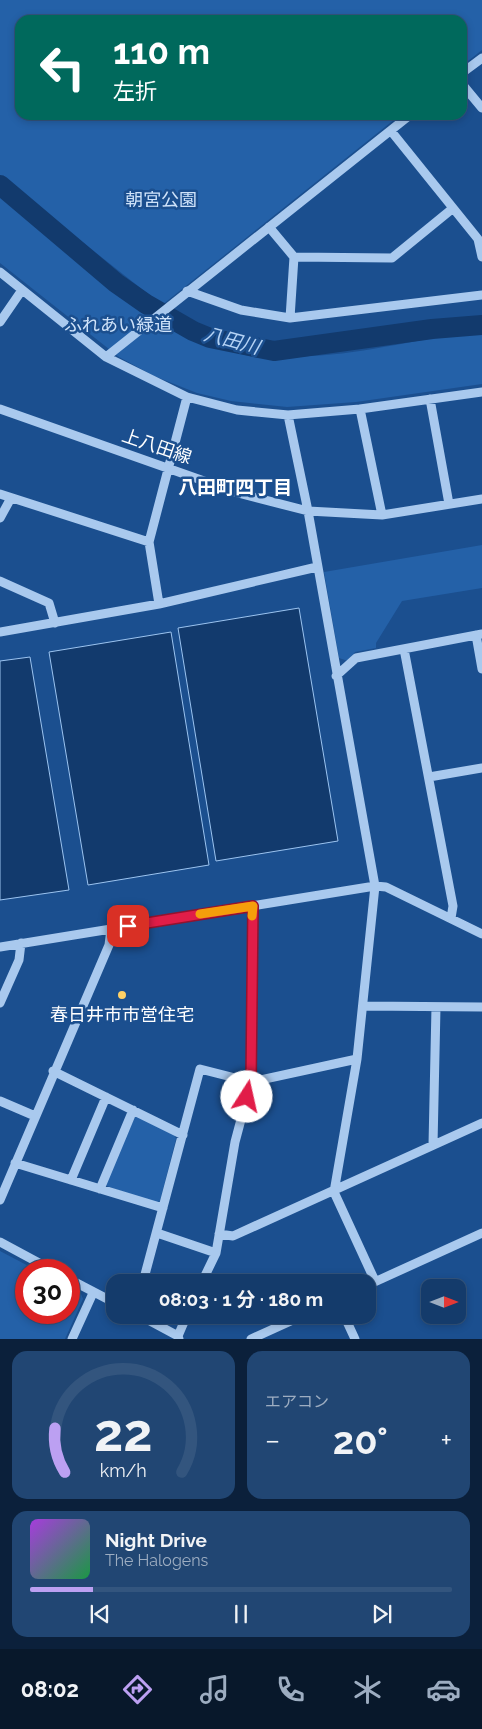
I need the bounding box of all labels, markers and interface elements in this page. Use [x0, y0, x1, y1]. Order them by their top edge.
text: 110 m [113, 31, 210, 72]
icon: left [30, 35, 95, 100]
text: 左折 [113, 78, 157, 104]
park label: 朝宮公園 [125, 189, 197, 210]
park label: ふれあい緑道 [64, 314, 172, 335]
water label: 八田川 [202, 322, 264, 359]
street label: 上八田線 [120, 424, 194, 468]
district label: 八田町四丁目 [178, 476, 292, 498]
pin [107, 905, 149, 947]
icon: arrive [114, 912, 142, 940]
marker: 春日井市市営住宅 [116, 989, 128, 1001]
place label: 春日井市市営住宅 [50, 1004, 194, 1025]
position arrow [220, 1070, 272, 1122]
speed limit sign: 30 [15, 1259, 80, 1324]
north arrow [421, 1279, 466, 1324]
map controls [421, 1279, 466, 1324]
text: 08:03 · 1 分 · 180 m [159, 1288, 323, 1310]
text: エアコン [265, 1392, 329, 1411]
text: 22 [94, 1402, 153, 1463]
text: 20° [333, 1418, 388, 1463]
text: − [265, 1424, 280, 1457]
text: + [440, 1424, 452, 1457]
text: km/h [100, 1460, 147, 1481]
text: Night Drive [105, 1529, 207, 1551]
text: The Halogens [105, 1551, 208, 1570]
icon: previous [86, 1600, 114, 1628]
icon: pause [227, 1600, 255, 1628]
icon: next [368, 1600, 396, 1628]
icon: directions [120, 1672, 155, 1707]
icon: music [197, 1672, 232, 1707]
icon: phone [273, 1672, 308, 1707]
icon: climate [350, 1672, 385, 1707]
icon: car [426, 1672, 461, 1707]
text: 08:02 [21, 1676, 79, 1702]

